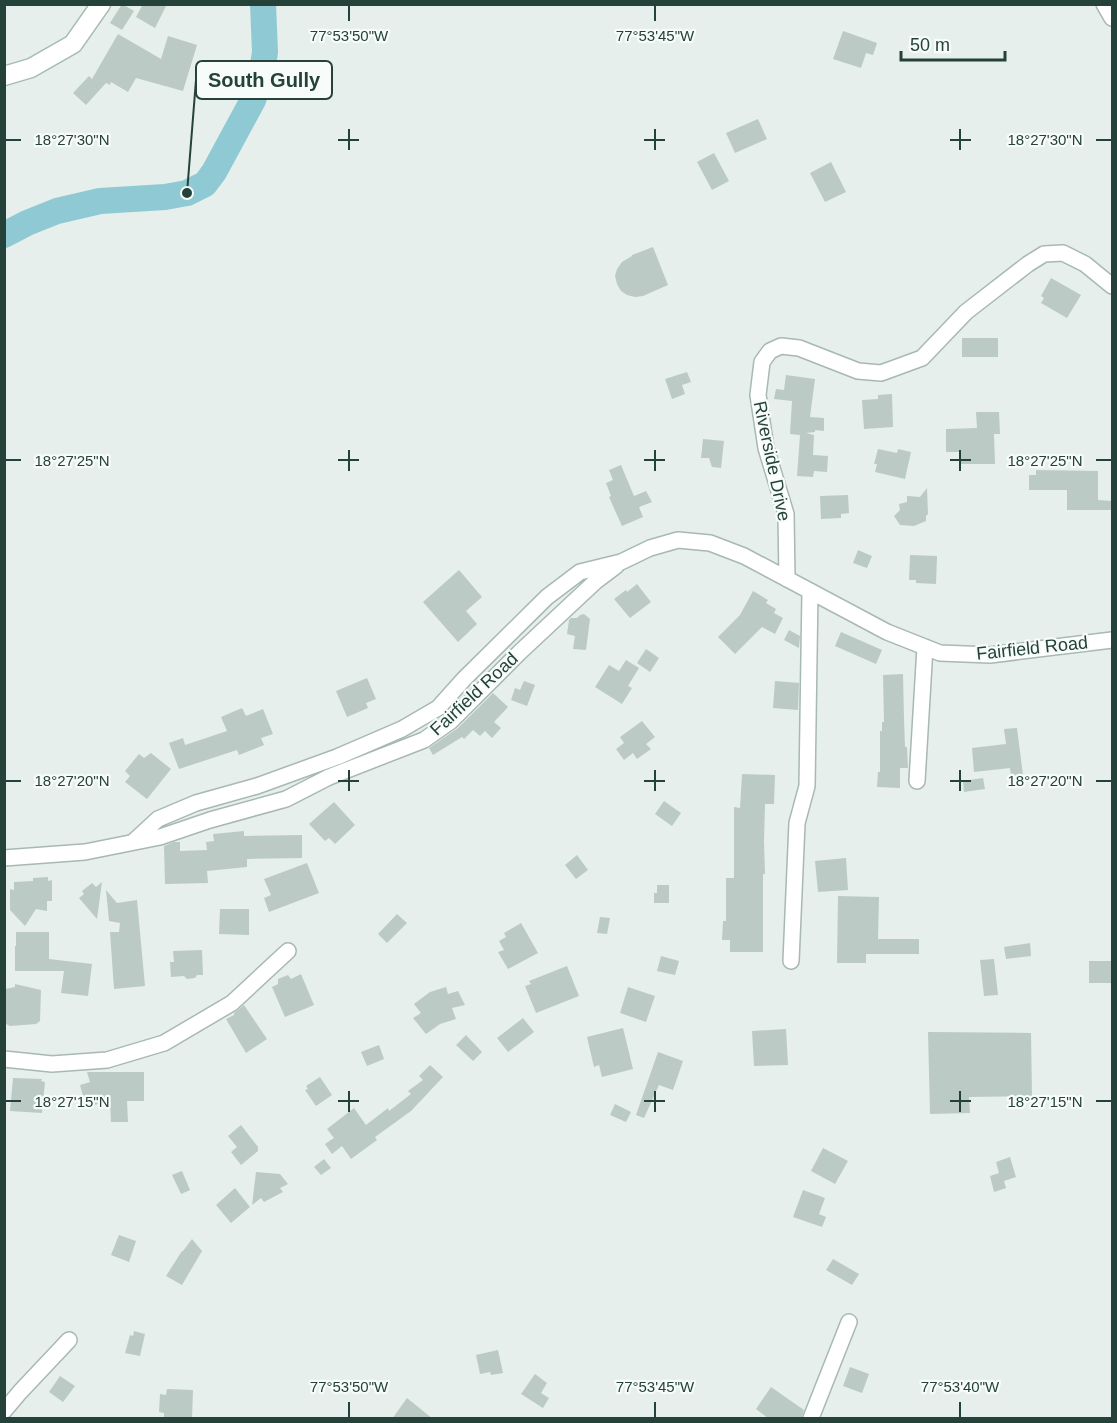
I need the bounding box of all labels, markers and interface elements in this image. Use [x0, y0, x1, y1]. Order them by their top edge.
scale bar [901, 24, 1004, 62]
text: 77°53'50"W [310, 27, 389, 44]
text: 77°53'45"W [616, 27, 695, 44]
text: 50 m [910, 35, 950, 55]
callout: South Gully [196, 61, 332, 99]
text: South Gully [208, 69, 321, 91]
text: 18°27'30"N [34, 131, 110, 148]
text: 18°27'30"N [1007, 131, 1083, 148]
street label: Riverside Drive [750, 399, 794, 523]
text: 18°27'25"N [34, 452, 110, 469]
text: 18°27'25"N [1007, 452, 1083, 469]
street label: Fairfield Road [975, 632, 1089, 664]
street label: Fairfield Road [426, 648, 522, 740]
text: 18°27'20"N [34, 772, 110, 789]
text: 18°27'20"N [1007, 772, 1083, 789]
text: 18°27'15"N [34, 1093, 110, 1110]
text: 18°27'15"N [1007, 1093, 1083, 1110]
text: 77°53'50"W [310, 1378, 389, 1395]
text: 77°53'45"W [616, 1378, 695, 1395]
text: 77°53'40"W [921, 1378, 1000, 1395]

